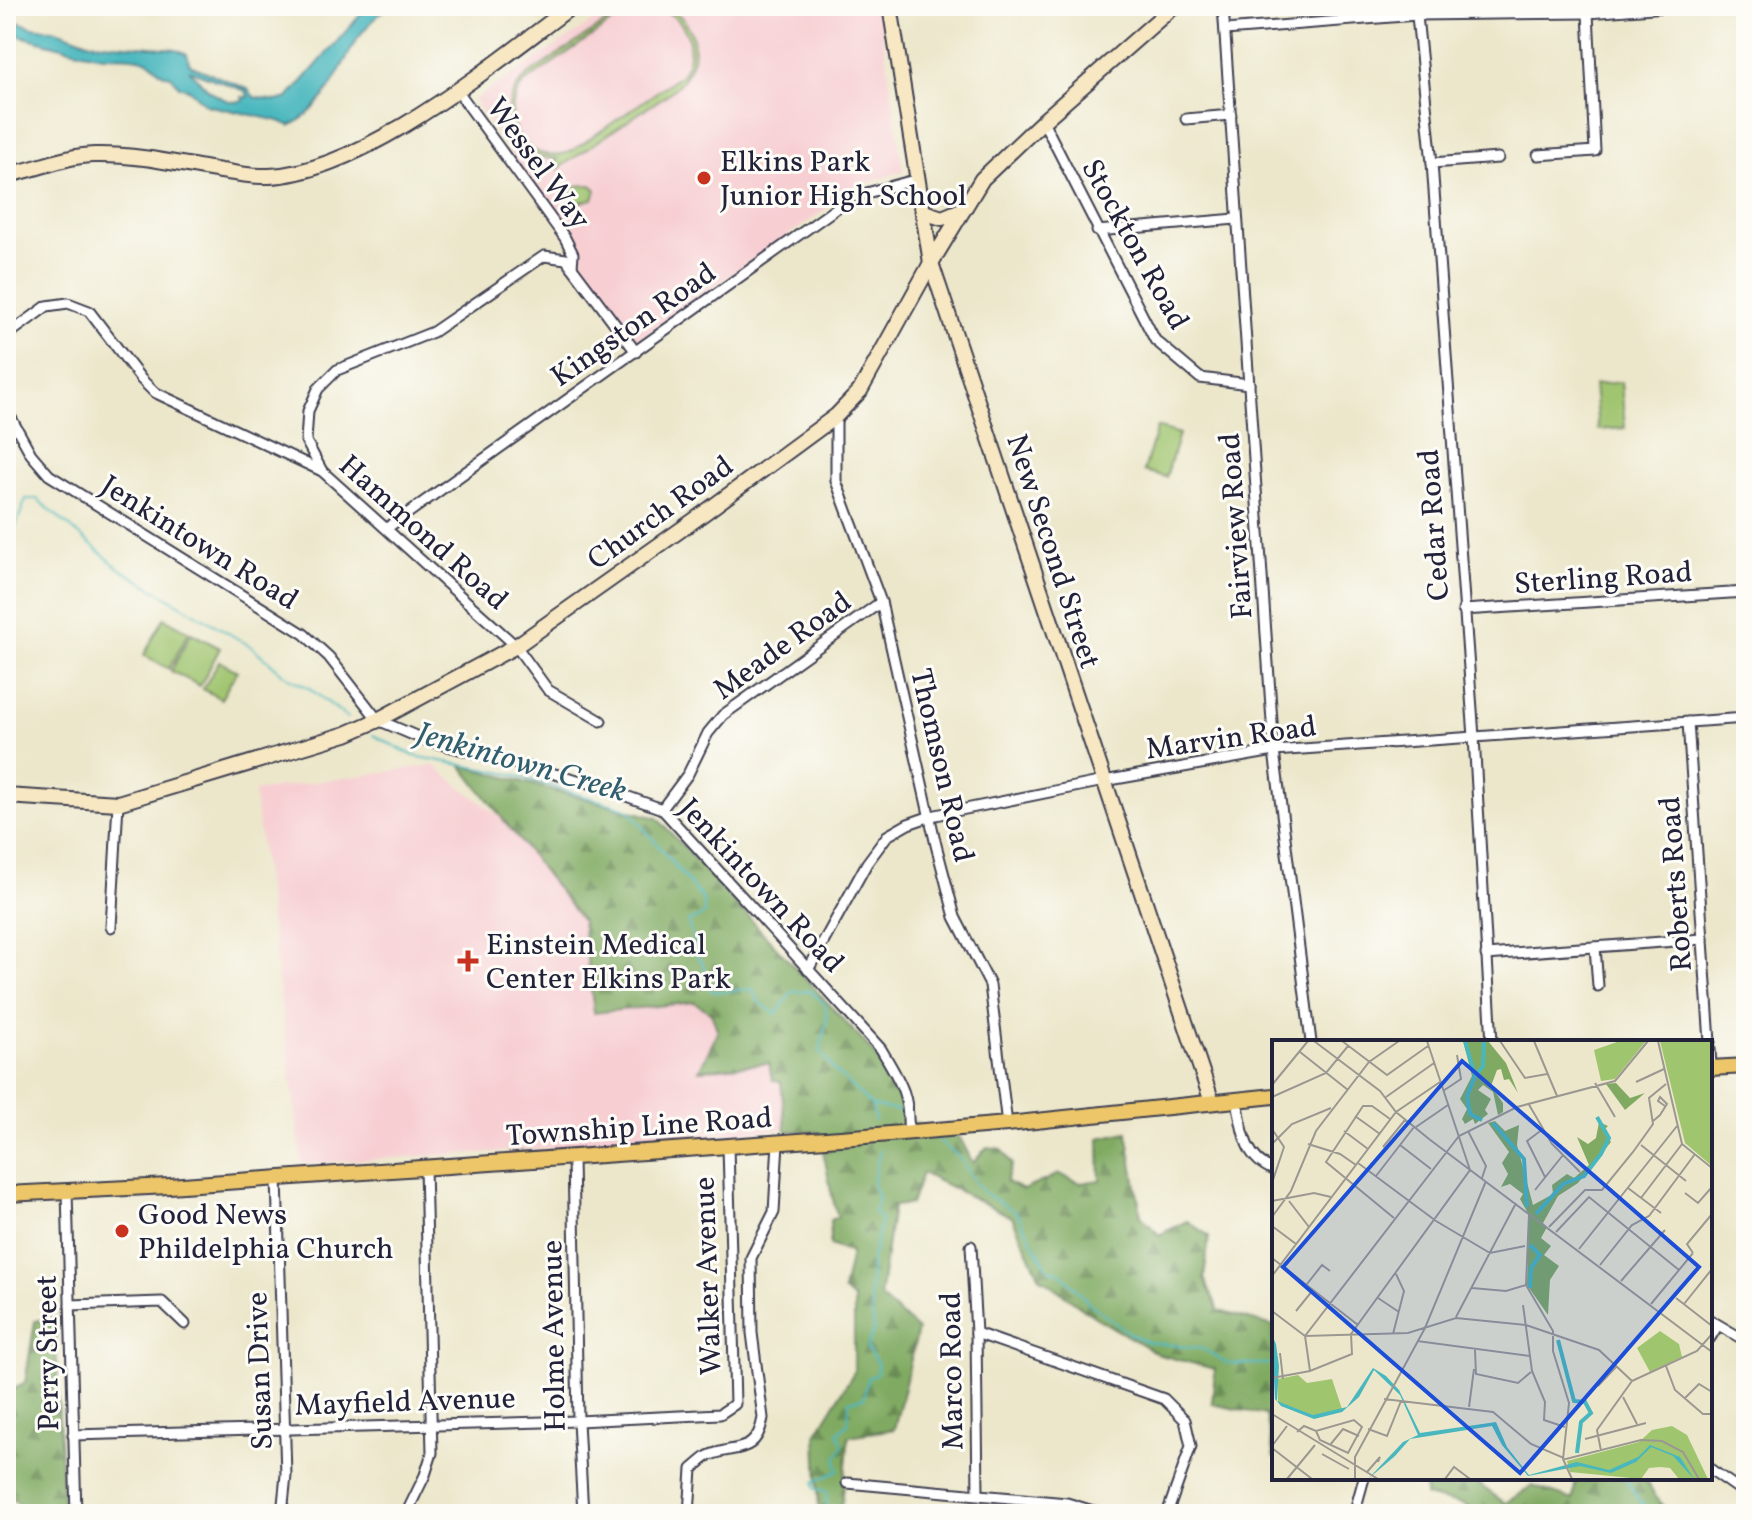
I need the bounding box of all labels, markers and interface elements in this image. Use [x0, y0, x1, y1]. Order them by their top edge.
street label: Wessel Way [475, 89, 600, 239]
place label: Elkins Park Junior High School [720, 142, 967, 218]
street label: Stockton Road [1070, 152, 1199, 338]
marker: Elkins Park Junior High School [695, 169, 713, 187]
street label: Kingston Road [543, 253, 725, 398]
street label: New Second Street [994, 429, 1110, 674]
street label: Fairview Road [1210, 431, 1264, 620]
street label: Hammond Road [329, 446, 517, 621]
street label: Church Road [580, 446, 743, 581]
street label: Cedar Road [1409, 448, 1461, 602]
street label: Jenkintown Road [92, 466, 306, 621]
street label: Sterling Road [1513, 552, 1694, 606]
street label: Meade Road [706, 582, 861, 711]
street label: Thomson Road [898, 664, 984, 867]
street label: Marvin Road [1143, 706, 1319, 772]
water label: Jenkintown Creek [408, 712, 632, 815]
street label: Jenkintown Road [668, 789, 853, 983]
street label: Roberts Road [1650, 795, 1704, 973]
place label: Einstein Medical Center Elkins Park [486, 925, 731, 1001]
marker: Einstein Medical Center Elkins Park [457, 950, 479, 972]
inset map [1272, 1040, 1712, 1480]
street label: Township Line Road [505, 1098, 774, 1158]
street label: Walker Avenue [685, 1176, 733, 1376]
place label: Good News Phildelphia Church [138, 1195, 394, 1271]
marker: Good News Phildelphia Church [113, 1222, 131, 1240]
street label: Holme Avenue [532, 1240, 578, 1432]
street label: Perry Street [27, 1275, 71, 1431]
street label: Susan Drive [237, 1291, 285, 1451]
street label: Marco Road [931, 1291, 975, 1451]
street label: Mayfield Avenue [294, 1378, 516, 1428]

